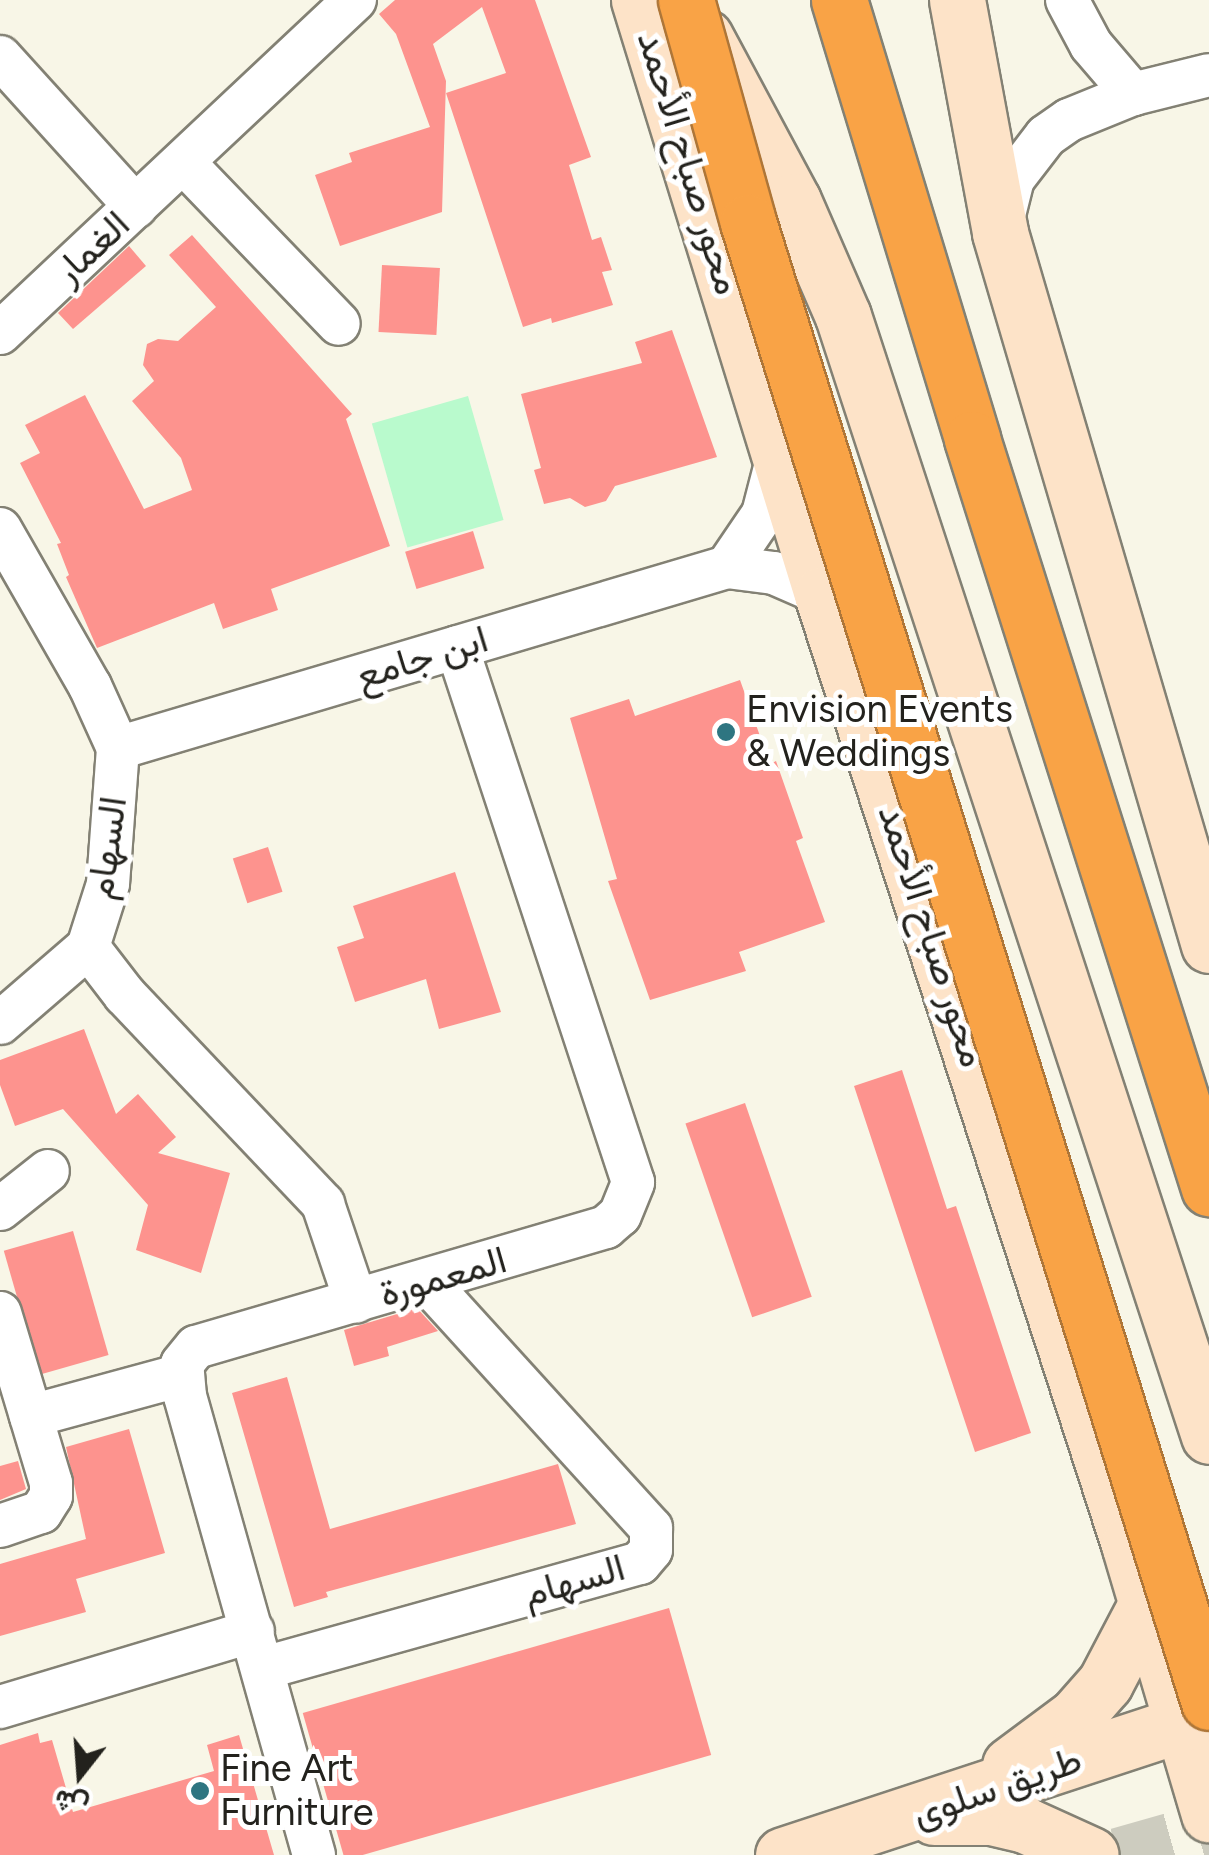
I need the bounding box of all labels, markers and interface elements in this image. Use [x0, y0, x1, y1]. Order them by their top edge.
street label: محور صباح الأحمد [627, 26, 751, 300]
street label: الغمار [45, 202, 139, 294]
street label: ابن جامع [351, 616, 493, 700]
place label: Envision Events & Weddings [746, 687, 1013, 776]
marker: Envision Events & Weddings [715, 721, 737, 743]
street label: السهام [77, 794, 137, 902]
street label: محور صباح الأحمد [868, 799, 996, 1073]
street label: المعمورة [374, 1237, 512, 1317]
street label: السهام [518, 1545, 630, 1617]
north arrow [30, 1725, 130, 1825]
street label: طريق سلوى [907, 1737, 1087, 1837]
place label: Fine Art Furniture [220, 1746, 373, 1836]
marker: Fine Art Furniture [189, 1780, 211, 1802]
text: ش [50, 1783, 92, 1825]

